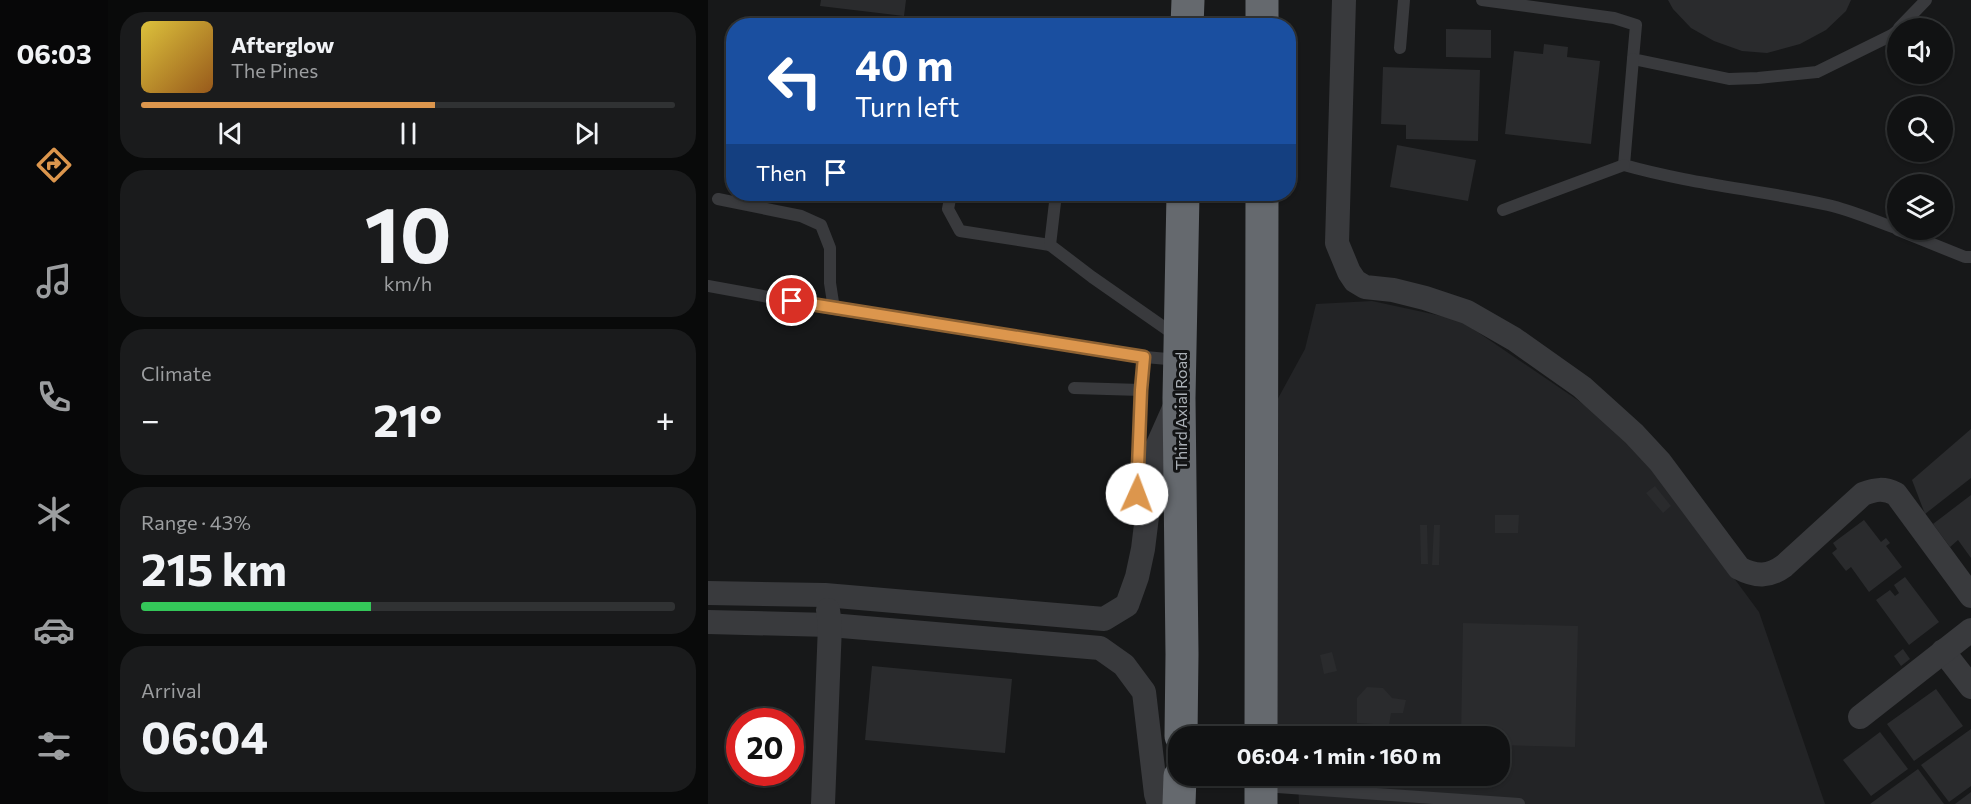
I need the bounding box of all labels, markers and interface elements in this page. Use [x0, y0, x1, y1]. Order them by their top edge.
map controls [1887, 18, 1953, 240]
button: sound [1887, 18, 1953, 84]
text: Afterglow [231, 31, 334, 58]
text: 06:03 [16, 37, 92, 70]
text: 40 m [855, 38, 953, 90]
icon: left [756, 42, 834, 120]
text: The Pines [231, 58, 318, 82]
text: Turn left [855, 90, 959, 123]
button: search [1887, 96, 1953, 162]
icon: previous [214, 117, 247, 150]
icon: pause [392, 117, 425, 150]
icon: next [570, 117, 603, 150]
icon: directions [33, 144, 75, 186]
icon: arrive [819, 156, 852, 189]
text: Then [756, 159, 807, 186]
button: layers [1887, 174, 1953, 240]
text: 10 [364, 184, 452, 279]
icon: music [33, 260, 75, 302]
text: km/h [384, 271, 432, 295]
pin [766, 275, 817, 326]
icon: arrive [775, 284, 808, 317]
street label: Third Axial Road [1171, 352, 1190, 470]
text: Climate [141, 361, 211, 385]
icon: phone [33, 376, 75, 418]
text: 21° [373, 391, 442, 446]
text: − [141, 398, 160, 439]
text: + [656, 398, 675, 439]
position arrow [1105, 462, 1169, 526]
icon: climate [33, 493, 75, 535]
text: Range · 43% [141, 510, 251, 534]
text: 215 km [141, 540, 287, 595]
icon: car [33, 609, 75, 651]
text: Arrival [141, 678, 202, 702]
text: 06:04 [141, 708, 268, 763]
speed limit sign: 20 [726, 708, 804, 786]
icon: filters [33, 725, 75, 767]
text: 06:04 · 1 min · 160 m [1237, 742, 1441, 769]

